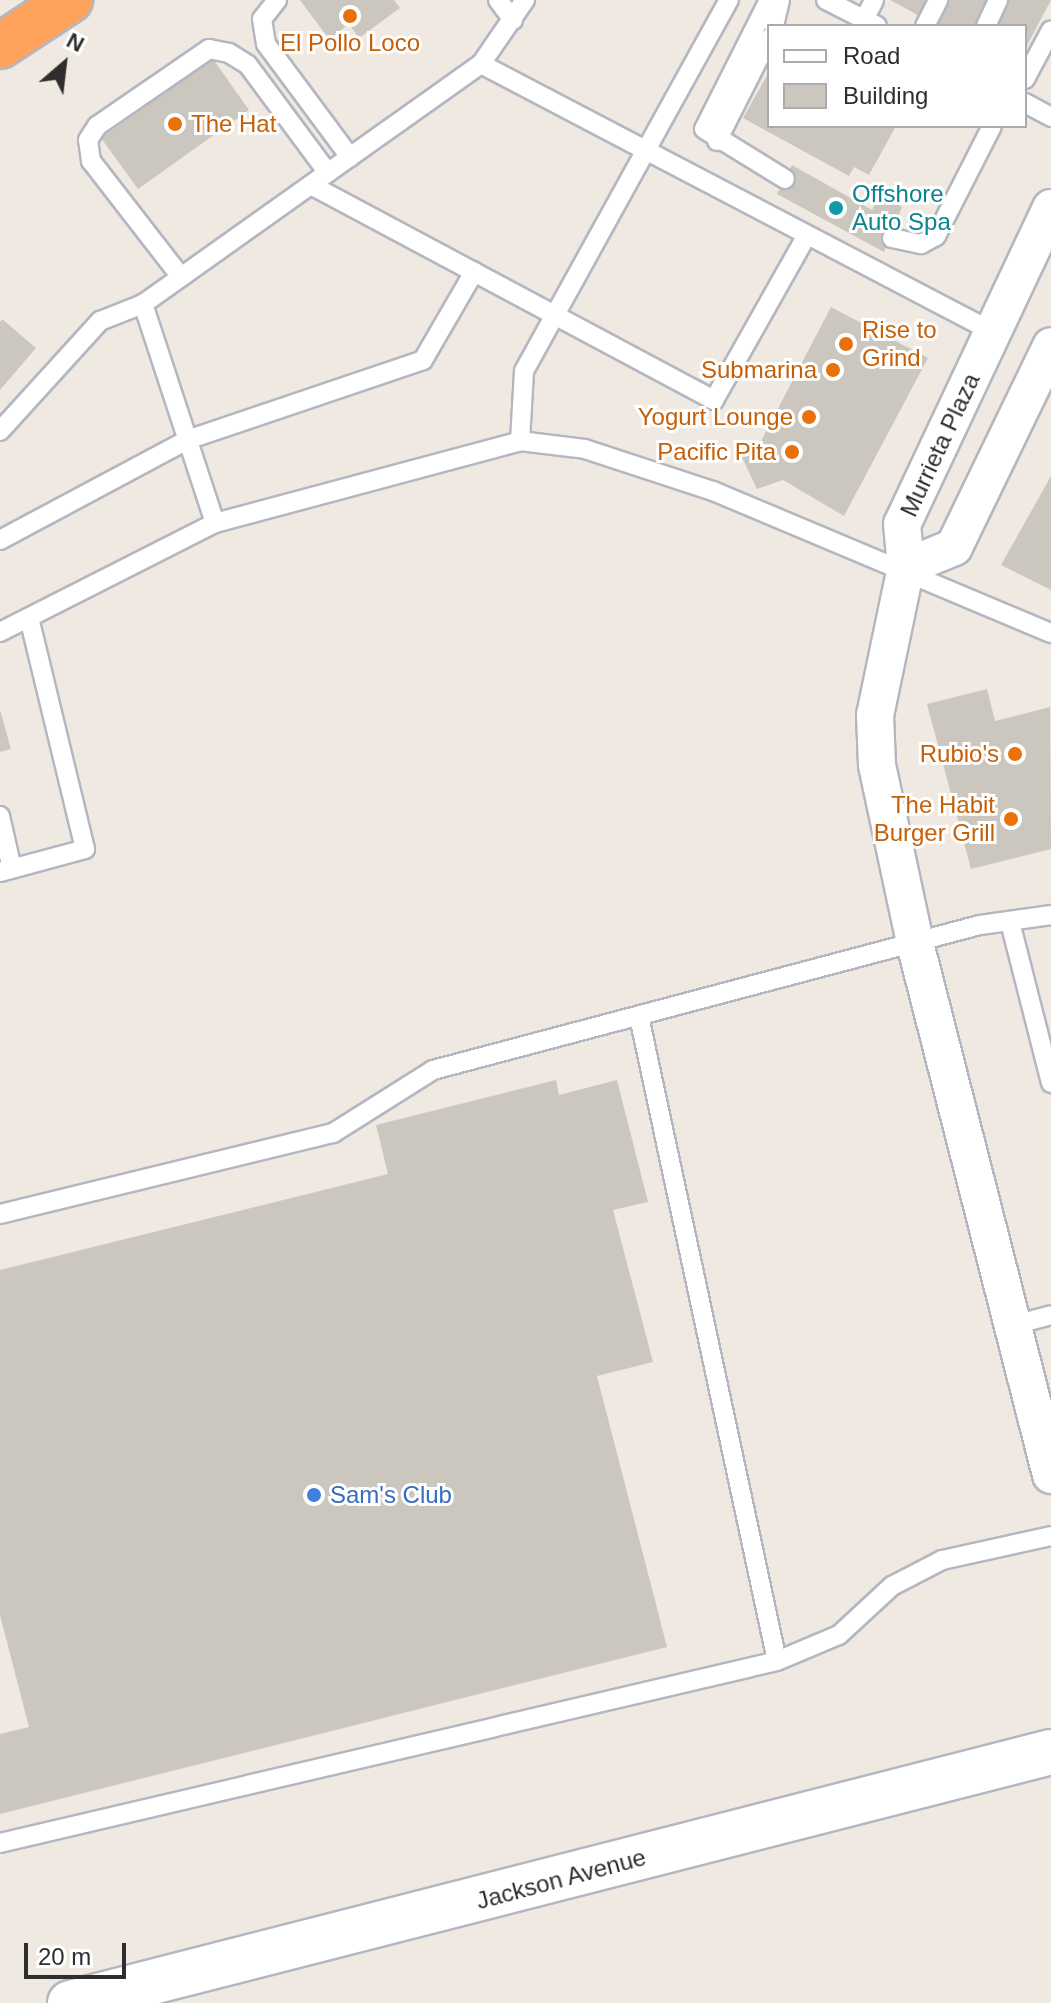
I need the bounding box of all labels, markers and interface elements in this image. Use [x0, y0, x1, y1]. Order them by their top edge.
marker: El Pollo Loco [341, 7, 359, 25]
north arrow [24, 24, 104, 104]
legend [767, 24, 1027, 128]
text: N [63, 28, 88, 57]
place label: El Pollo Loco [280, 29, 420, 57]
text: Road [843, 42, 900, 69]
text: Building [843, 82, 928, 109]
place label: The Hat [191, 110, 276, 138]
marker: The Hat [166, 115, 184, 133]
place label: Offshore Auto Spa [852, 180, 951, 236]
marker: Offshore Auto Spa [827, 199, 845, 217]
place label: Rise to Grind [862, 316, 937, 372]
marker: Rise to Grind [837, 335, 855, 353]
place label: Submarina [701, 356, 817, 384]
marker: Submarina [824, 361, 842, 379]
street label: Murrieta Plaza [894, 369, 986, 521]
place label: Yogurt Lounge [638, 403, 793, 431]
marker: Yogurt Lounge [800, 408, 818, 426]
place label: Pacific Pita [657, 438, 776, 466]
marker: Pacific Pita [783, 443, 801, 461]
place label: Rubio's [920, 740, 999, 768]
marker: Rubio's [1006, 745, 1024, 763]
place label: The Habit Burger Grill [874, 791, 995, 847]
marker: The Habit Burger Grill [1002, 810, 1020, 828]
place label: Sam's Club [330, 1481, 452, 1509]
marker: Sam's Club [305, 1486, 323, 1504]
street label: Jackson Avenue [472, 1842, 650, 1916]
scale bar [28, 1927, 130, 1977]
text: 20 m [38, 1943, 91, 1970]

